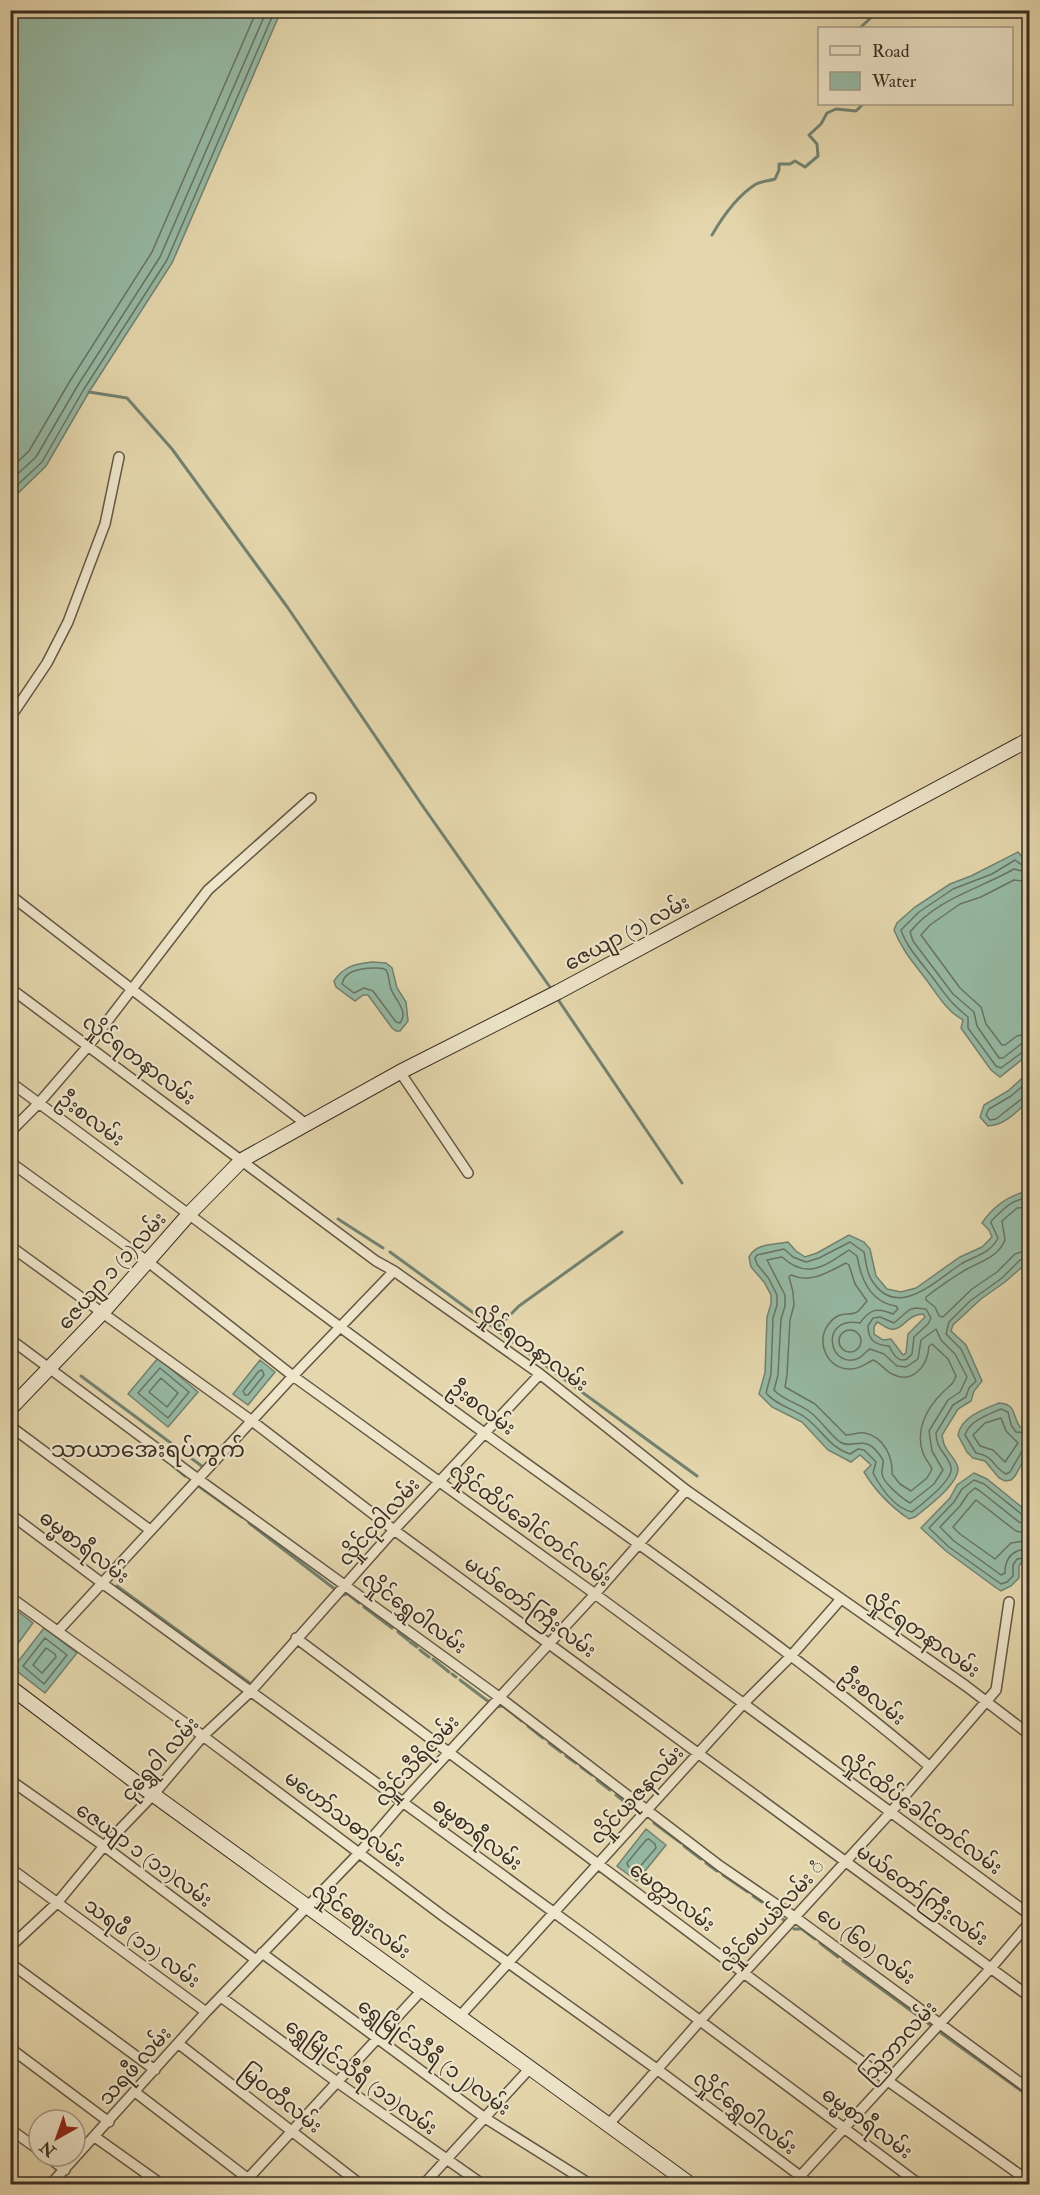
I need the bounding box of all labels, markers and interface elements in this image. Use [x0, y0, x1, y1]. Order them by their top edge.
legend [818, 27, 1013, 105]
text: Road [872, 40, 910, 63]
text: Water [871, 70, 916, 93]
street label: ဇေယျာ (၁) လမ်း [559, 888, 695, 979]
street label: လှိုင်ရတနာလမ်း [76, 1008, 202, 1113]
street label: ဦးစလမ်း [51, 1085, 131, 1154]
street label: ဇေယျာ ၁ (၁)လမ်း [51, 1206, 174, 1337]
street label: လှိုင်ရတနာလမ်း [467, 1296, 594, 1399]
street label: ဦးစလမ်း [442, 1374, 522, 1443]
district label: သာယာအေးရပ်ကွက် [51, 1434, 245, 1467]
street label: လှိုင်ထိပ်ခေါင်တင်လမ်း [442, 1456, 617, 1595]
street label: လှိုင်ငုဝါလမ်း [331, 1471, 428, 1574]
street label: ဓမ္မစာရီလမ်း [32, 1503, 135, 1592]
street label: မယ်တော်ကြီးလမ်း [457, 1549, 602, 1666]
street label: လှိုင်ရွှေဝါလမ်း [355, 1565, 472, 1662]
street label: လှိုင်ရတနာလမ်း [858, 1583, 986, 1685]
street label: ဦးစလမ်း [833, 1662, 912, 1733]
street label: လှိုင်သီရိလမ်း [368, 1709, 467, 1814]
street label: ငုရွှေဝါ လမ်း [114, 1710, 207, 1809]
street label: လှိုင်ယုဇနလမ်း [583, 1739, 692, 1852]
street label: လှိုင်ထိပ်ခေါင်တင်လမ်း [833, 1744, 1008, 1883]
street label: မဟော်သဓာလမ်း [279, 1764, 412, 1873]
street label: ဓမ္မစာရီလမ်း [425, 1790, 528, 1879]
street label: ဇေယျာ ၁ (၁၁)လမ်း [69, 1796, 218, 1915]
street label: မယ်တော်ကြီးလမ်း [849, 1837, 994, 1954]
street label: လှိုင်စပယ်လမ်း ံ [712, 1853, 833, 1980]
street label: မေတ္တာလမ်း [623, 1855, 721, 1940]
street label: လှိုင်ဈေးလမ်း [305, 1876, 416, 1967]
street label: သရဖီ (၁၁) လမ်း [77, 1891, 206, 1996]
street label: ပေ (၆၀) လမ်း [812, 1900, 921, 1990]
street label: ရွှေမြိုင်သီရီ (၁၂)လမ်း [351, 1992, 516, 2123]
street label: သြဘာလမ်း [854, 1995, 945, 2090]
street label: ရွှေမြိုင်သီရီ (၁၁)လမ်း [278, 2012, 443, 2143]
street label: သရဖီ လမ်း [92, 2020, 179, 2112]
street label: မြဝတီလမ်း [233, 2058, 328, 2141]
street label: လှိုင်ရွှေဝါလမ်း [686, 2064, 803, 2163]
street label: ဓမ္မစာရီလမ်း [815, 2080, 919, 2167]
north arrow [27, 2108, 87, 2168]
text: N [36, 2136, 61, 2162]

